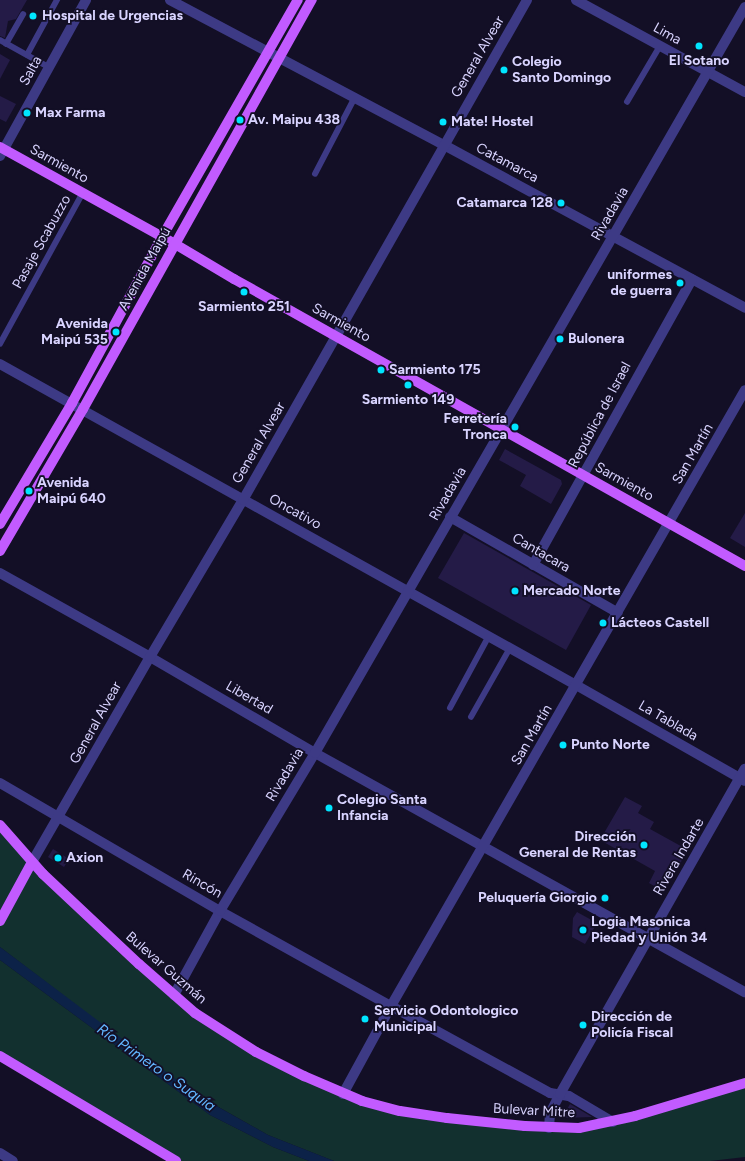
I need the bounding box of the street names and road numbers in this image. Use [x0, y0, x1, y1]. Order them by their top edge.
street label: General Alvear [448, 13, 508, 101]
street label: Lima [650, 19, 684, 49]
street label: Salta [16, 53, 46, 89]
street label: Catamarca [473, 140, 541, 186]
street label: Sarmiento [27, 141, 91, 187]
street label: Rivadavia [588, 184, 632, 244]
street label: Pasaje Scabuzzo [9, 192, 75, 292]
street label: Avenida Maipú [115, 225, 175, 313]
street label: Sarmiento [309, 300, 373, 346]
street label: República de Israel [565, 359, 635, 471]
street label: General Alvear [229, 399, 289, 487]
street label: San Martín [669, 421, 717, 487]
street label: Sarmiento [592, 459, 656, 505]
street label: Rivadavia [426, 464, 470, 524]
street label: Oncativo [266, 491, 324, 533]
street label: Cantacara [509, 530, 573, 576]
street label: Libertad [222, 678, 276, 718]
street label: General Alvear [67, 679, 125, 767]
street label: La Tablada [635, 697, 701, 745]
street label: San Martín [508, 702, 556, 768]
street label: Rivadavia [263, 745, 307, 805]
street label: Rivera Indarte [650, 815, 708, 899]
street label: Rincón [179, 866, 225, 902]
street label: Bulevar Guzmán [122, 928, 210, 1008]
street label: Bulevar Mitre [493, 1100, 575, 1122]

